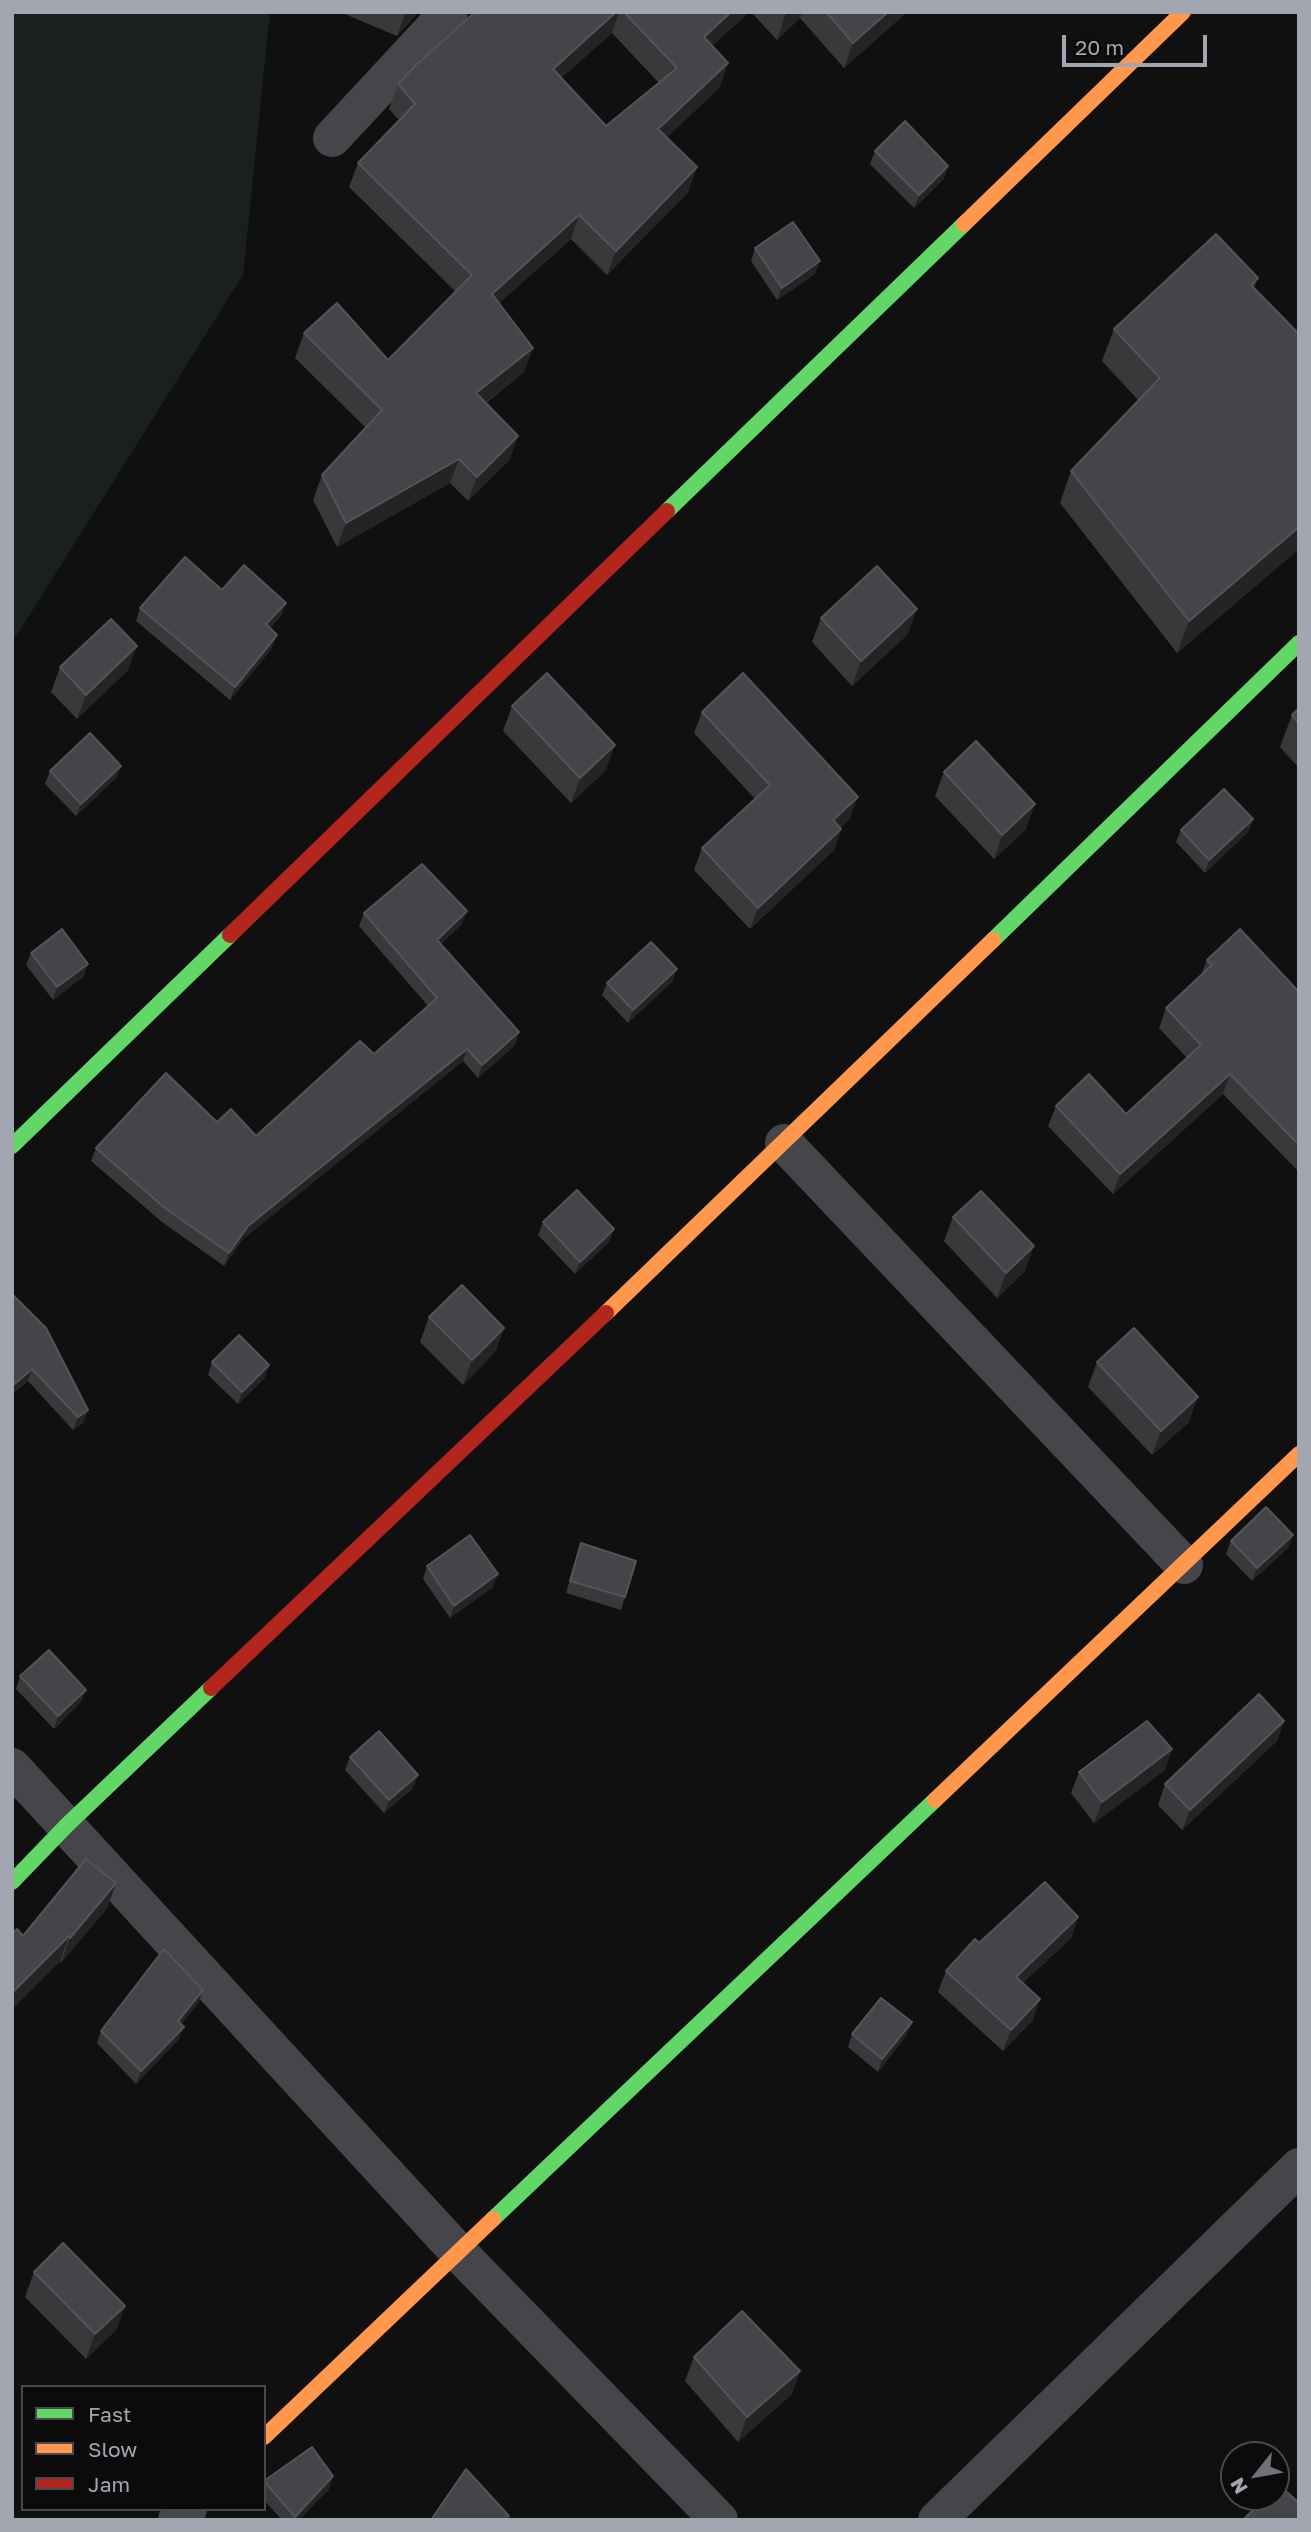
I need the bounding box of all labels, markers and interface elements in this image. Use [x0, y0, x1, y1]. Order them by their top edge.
scale bar [1066, 21, 1211, 65]
text: 20 m [1075, 34, 1124, 60]
legend [21, 2385, 266, 2511]
text: Fast [88, 2401, 131, 2427]
text: Slow [88, 2436, 137, 2462]
north arrow [1220, 2441, 1290, 2511]
text: Jam [88, 2471, 130, 2497]
text: N [1225, 2474, 1252, 2498]

